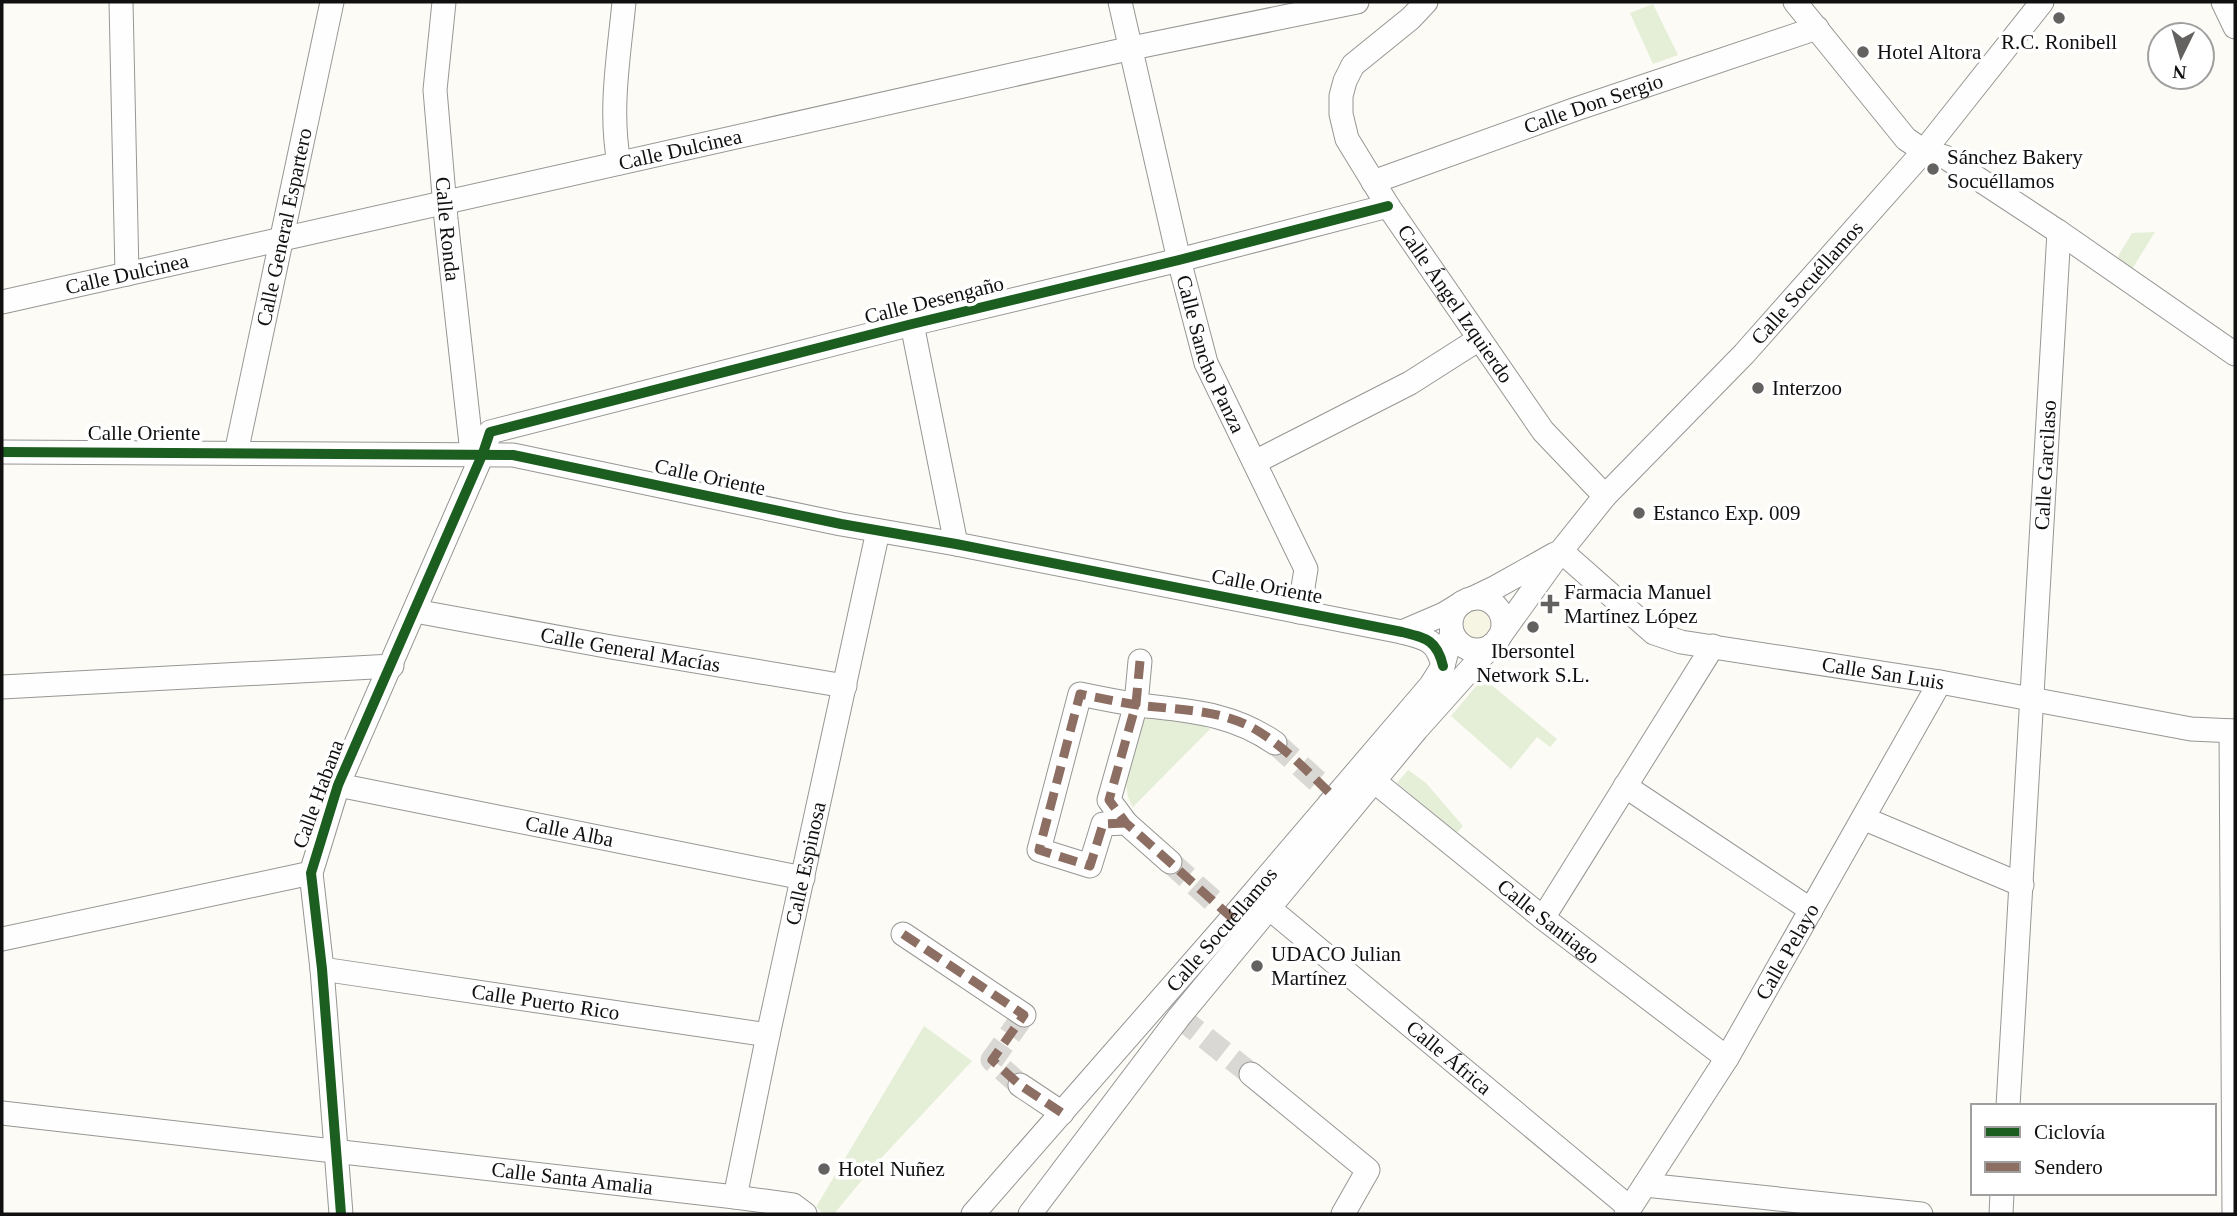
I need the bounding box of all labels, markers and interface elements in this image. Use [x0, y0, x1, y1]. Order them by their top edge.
marker: R.C. Ronibell [2051, 10, 2067, 26]
north arrow [2146, 21, 2216, 91]
place label: R.C. Ronibell [2001, 30, 2117, 54]
place label: Hotel Altora [1877, 40, 1982, 64]
marker: Hotel Altora [1855, 44, 1871, 60]
text: N [2172, 61, 2187, 83]
street label: Calle Don Sergio [1521, 69, 1666, 139]
street label: Calle Dulcinea [616, 124, 745, 175]
street label: Calle General Espartero [251, 126, 317, 328]
place label: Sánchez Bakery Socuéllamos [1947, 145, 2083, 193]
marker: Sánchez Bakery Socuéllamos [1925, 161, 1941, 177]
street label: Calle Ronda [430, 176, 465, 283]
street label: Calle Socuéllamos [1746, 216, 1868, 349]
street label: Calle Ángel Izquierdo [1393, 220, 1518, 387]
street label: Calle Dulcinea [63, 248, 191, 299]
street label: Calle Desengaño [862, 271, 1006, 329]
street label: Calle Sancho Panza [1171, 272, 1250, 437]
place label: Interzoo [1772, 376, 1842, 400]
marker: Interzoo [1750, 380, 1766, 396]
street label: Calle Garcilaso [2030, 399, 2061, 531]
street label: Calle Oriente [88, 421, 200, 445]
street label: Calle Oriente [652, 454, 768, 500]
place label: Estanco Exp. 009 [1653, 501, 1801, 525]
marker: Estanco Exp. 009 [1631, 505, 1647, 521]
street label: Calle Oriente [1209, 563, 1325, 609]
place label: Farmacia Manuel Martínez López [1564, 580, 1712, 628]
marker: Farmacia Manuel Martínez López [1542, 596, 1558, 612]
marker: Ibersontel Network S.L. [1525, 619, 1541, 635]
street label: Calle General Macías [539, 622, 722, 677]
place label: Ibersontel Network S.L. [1476, 639, 1590, 687]
street label: Calle San Luis [1820, 652, 1946, 695]
street label: Calle Habana [287, 736, 349, 852]
street label: Calle Espinosa [780, 799, 831, 927]
street label: Calle Alba [523, 811, 616, 852]
street label: Calle Socuéllamos [1161, 862, 1282, 997]
street label: Calle Santiago [1493, 874, 1604, 969]
street label: Calle Pelayo [1750, 899, 1824, 1004]
place label: UDACO Julian Martínez [1271, 942, 1402, 990]
marker: UDACO Julian Martínez [1249, 958, 1265, 974]
street label: Calle Puerto Rico [470, 979, 621, 1025]
street label: Calle África [1402, 1015, 1497, 1100]
legend [1971, 1104, 2216, 1195]
text: Ciclovía [2034, 1120, 2106, 1144]
text: Sendero [2034, 1155, 2103, 1179]
street label: Calle Santa Amalia [490, 1157, 655, 1200]
place label: Hotel Nuñez [838, 1157, 945, 1181]
marker: Hotel Nuñez [816, 1161, 832, 1177]

